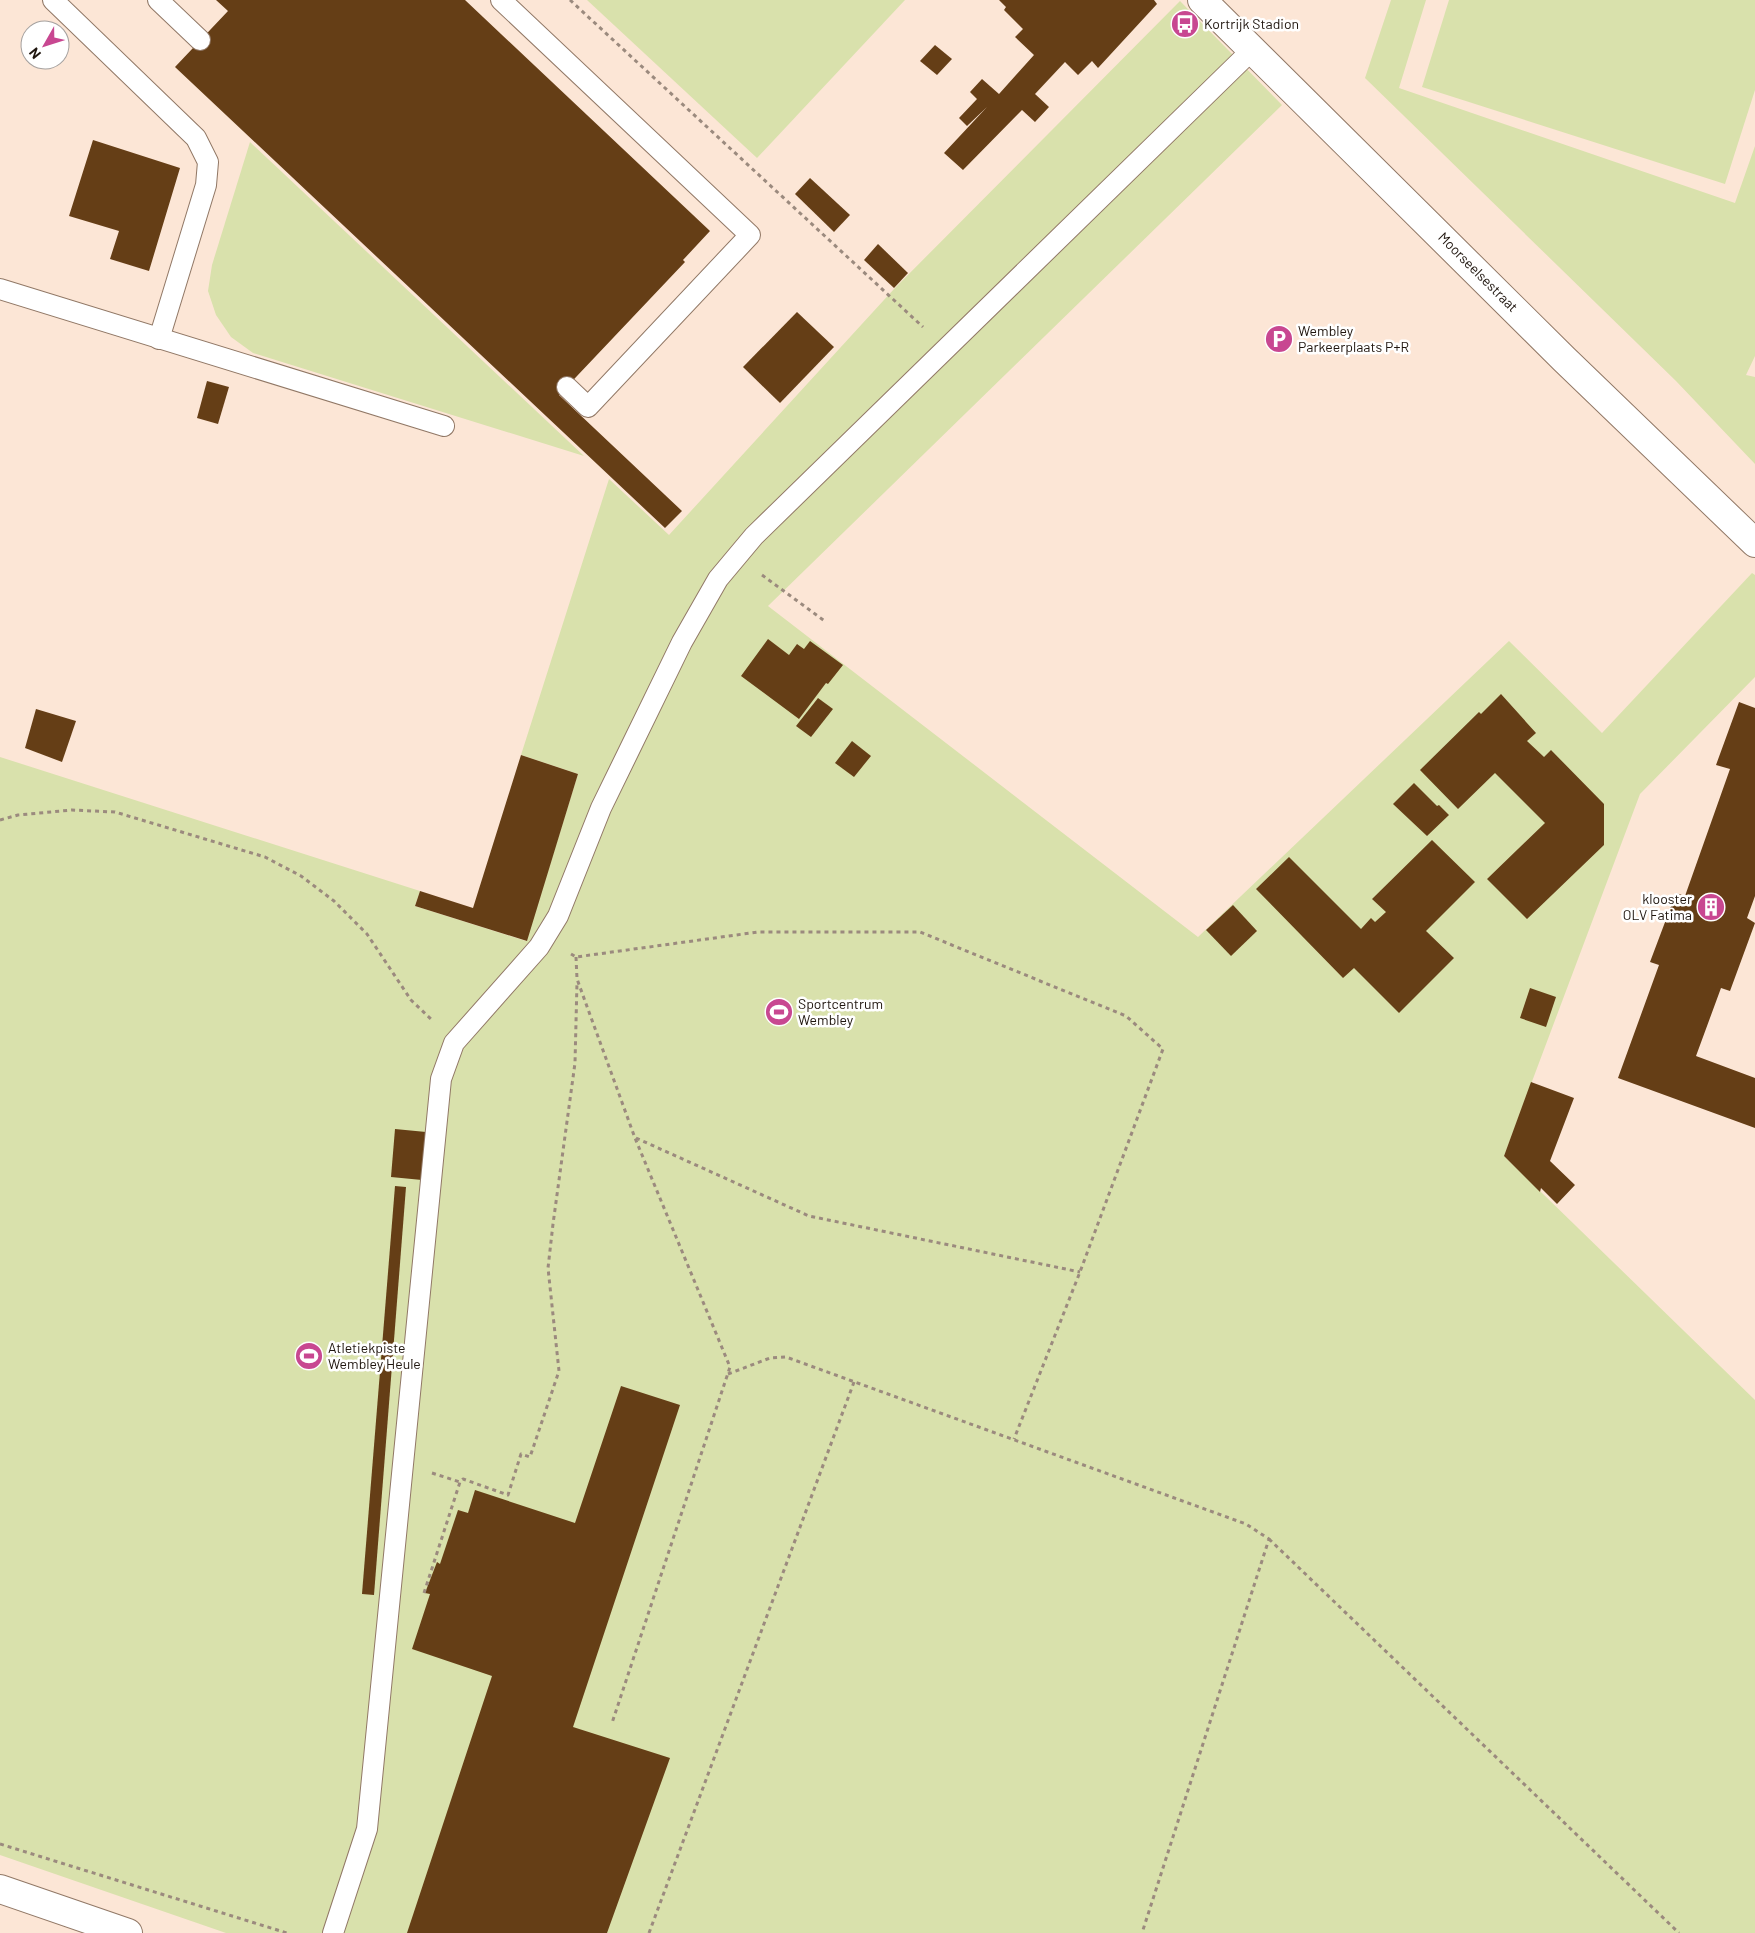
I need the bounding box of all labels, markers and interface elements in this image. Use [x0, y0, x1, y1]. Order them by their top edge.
bus stop icon: Kortrijk Stadion [1170, 9, 1200, 39]
place label: Kortrijk Stadion [1204, 15, 1299, 32]
north arrow [20, 20, 70, 70]
text: N [25, 45, 44, 62]
street label: Moorseelsestraat [1435, 228, 1522, 315]
place label: Wembley Parkeerplaats P+R [1298, 322, 1409, 355]
parking icon: Wembley Parkeerplaats P+R [1264, 324, 1294, 354]
place label: klooster OLV Fatima [1623, 890, 1692, 923]
building icon: klooster OLV Fatima [1696, 892, 1726, 922]
place label: Sportcentrum Wembley [798, 995, 883, 1028]
sports icon: Sportcentrum Wembley [764, 997, 794, 1027]
place label: Atletiekpiste Wembley Heule [328, 1339, 421, 1372]
sports icon: Atletiekpiste Wembley Heule [294, 1341, 324, 1371]

